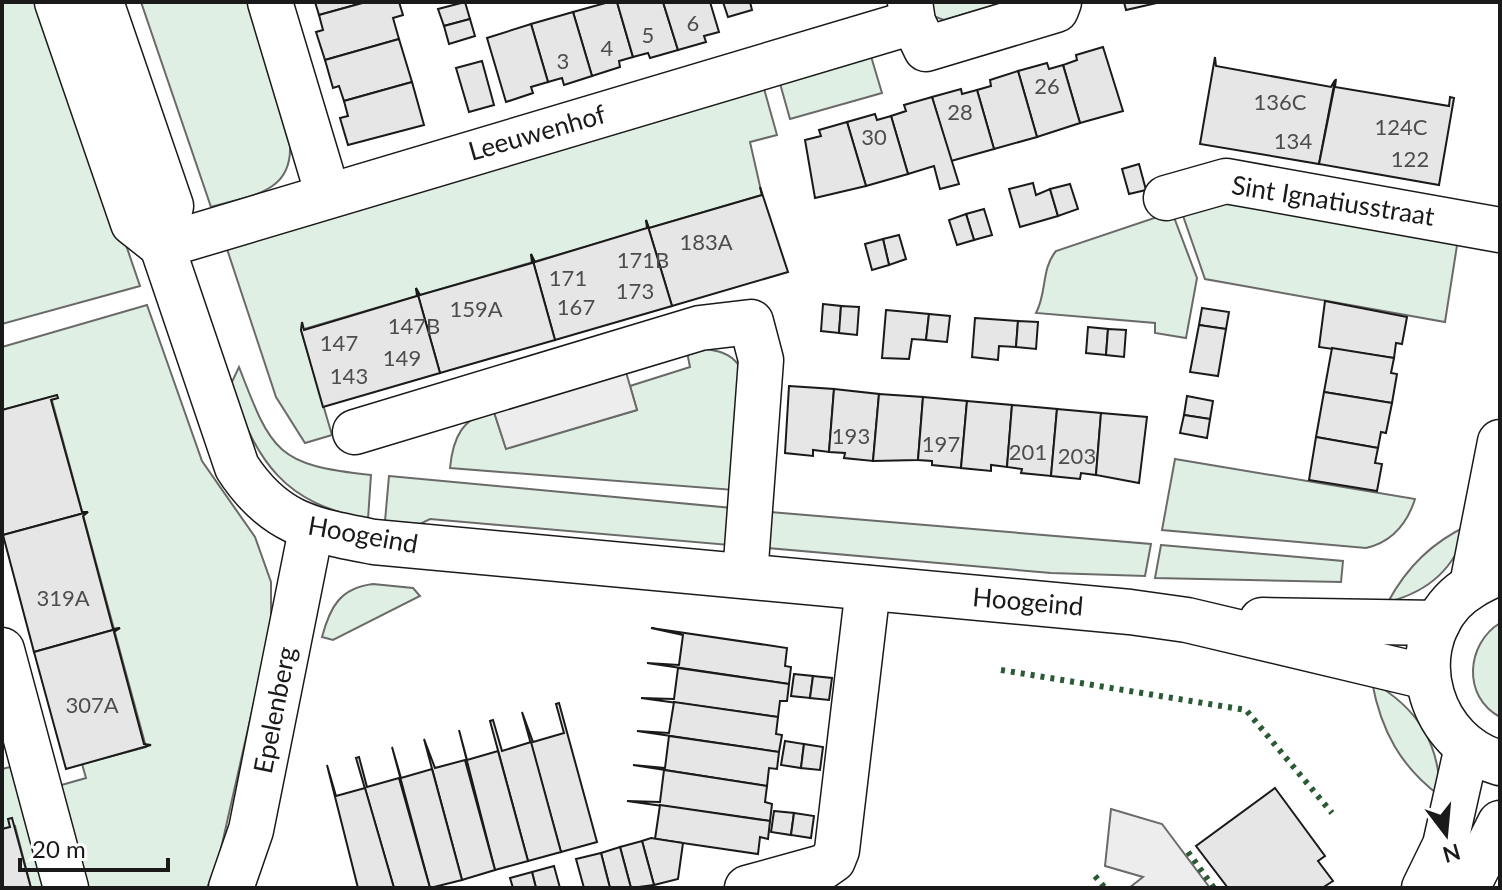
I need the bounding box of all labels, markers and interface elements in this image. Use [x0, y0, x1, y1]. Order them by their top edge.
house number: 6 [687, 9, 699, 36]
house number: 5 [642, 21, 654, 48]
house number: 4 [601, 34, 614, 61]
house number: 3 [557, 47, 569, 74]
house number: 26 [1034, 72, 1060, 99]
house number: 136C [1254, 88, 1307, 115]
street label: Leeuwenhof [465, 97, 609, 167]
house number: 28 [947, 98, 973, 125]
house number: 124C [1375, 113, 1428, 140]
house number: 30 [861, 123, 887, 150]
house number: 134 [1274, 127, 1312, 154]
house number: 122 [1391, 145, 1429, 172]
street label: Sint Ignatiusstraat [1230, 168, 1437, 232]
house number: 183A [679, 228, 733, 255]
house number: 171B [617, 246, 669, 273]
house number: 171 [549, 264, 587, 291]
house number: 173 [616, 277, 654, 304]
house number: 167 [557, 293, 595, 320]
house number: 159A [449, 295, 503, 322]
house number: 147B [388, 312, 440, 339]
house number: 147 [320, 329, 358, 356]
house number: 149 [383, 344, 421, 371]
house number: 143 [330, 362, 368, 389]
house number: 193 [832, 422, 870, 449]
house number: 197 [922, 430, 960, 457]
house number: 201 [1009, 438, 1047, 465]
house number: 203 [1058, 442, 1096, 469]
street label: Hoogeind [306, 509, 421, 559]
street label: Hoogeind [971, 580, 1085, 622]
house number: 319A [36, 584, 90, 611]
street label: Epelenberg [246, 644, 302, 776]
house number: 307A [65, 691, 119, 718]
north arrow [1406, 794, 1486, 874]
scale bar [20, 822, 168, 872]
text: 20 m [32, 834, 86, 863]
text: N [1440, 838, 1464, 869]

